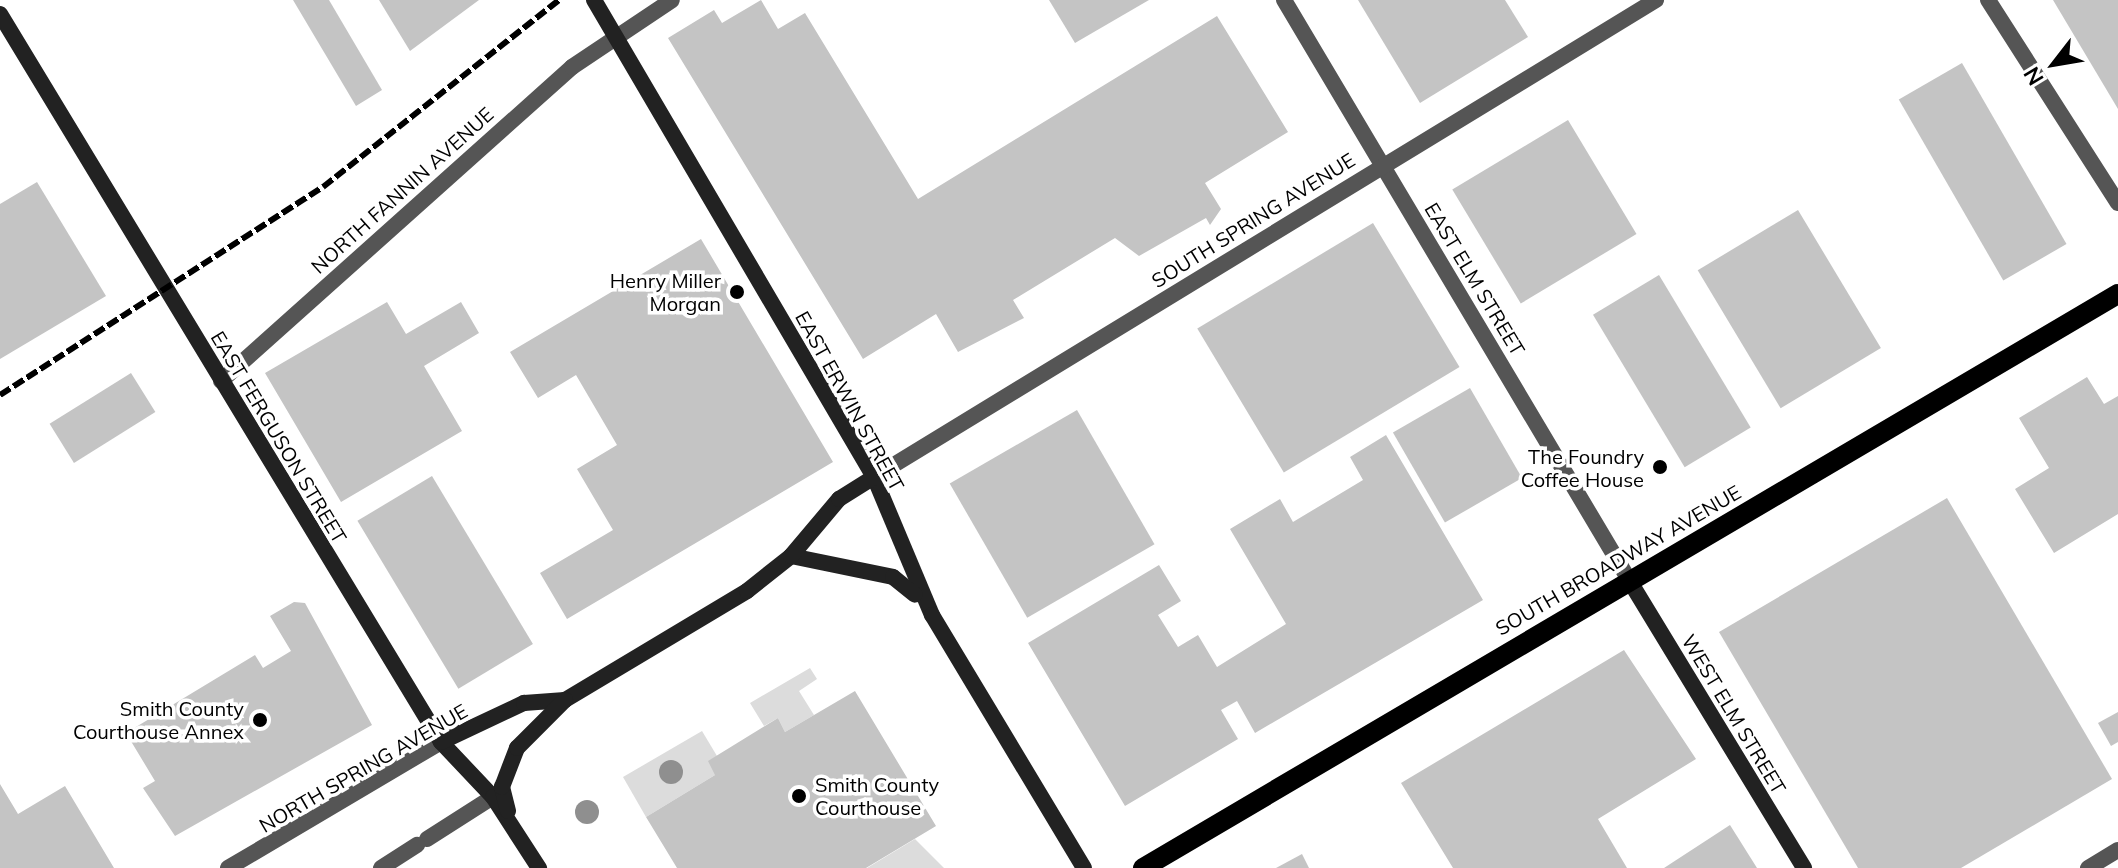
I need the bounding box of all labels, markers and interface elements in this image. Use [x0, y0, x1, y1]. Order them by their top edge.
north arrow [2014, 24, 2094, 104]
text: N [2017, 62, 2050, 91]
street label: NORTH FANNIN AVENUE [306, 102, 498, 278]
street label: SOUTH SPRING AVENUE [1147, 148, 1359, 292]
street label: EAST ELM STREET [1420, 198, 1530, 360]
place label: Henry Miller Morgan [610, 268, 721, 315]
marker: Henry Miller Morgan [728, 283, 746, 301]
street label: EAST ERWIN STREET [791, 307, 909, 495]
street label: EAST FERGUSON STREET [206, 327, 352, 547]
place label: The Foundry Coffee House [1521, 444, 1644, 491]
marker: The Foundry Coffee House [1651, 458, 1669, 476]
street label: SOUTH BROADWAY AVENUE [1491, 480, 1745, 640]
street label: WEST ELM STREET [1677, 630, 1791, 798]
place label: Smith County Courthouse Annex [73, 696, 244, 743]
street label: NORTH SPRING AVENUE [255, 699, 471, 837]
marker: Smith County Courthouse Annex [251, 711, 269, 729]
place label: Smith County Courthouse [815, 772, 939, 819]
marker: Smith County Courthouse [790, 787, 808, 805]

